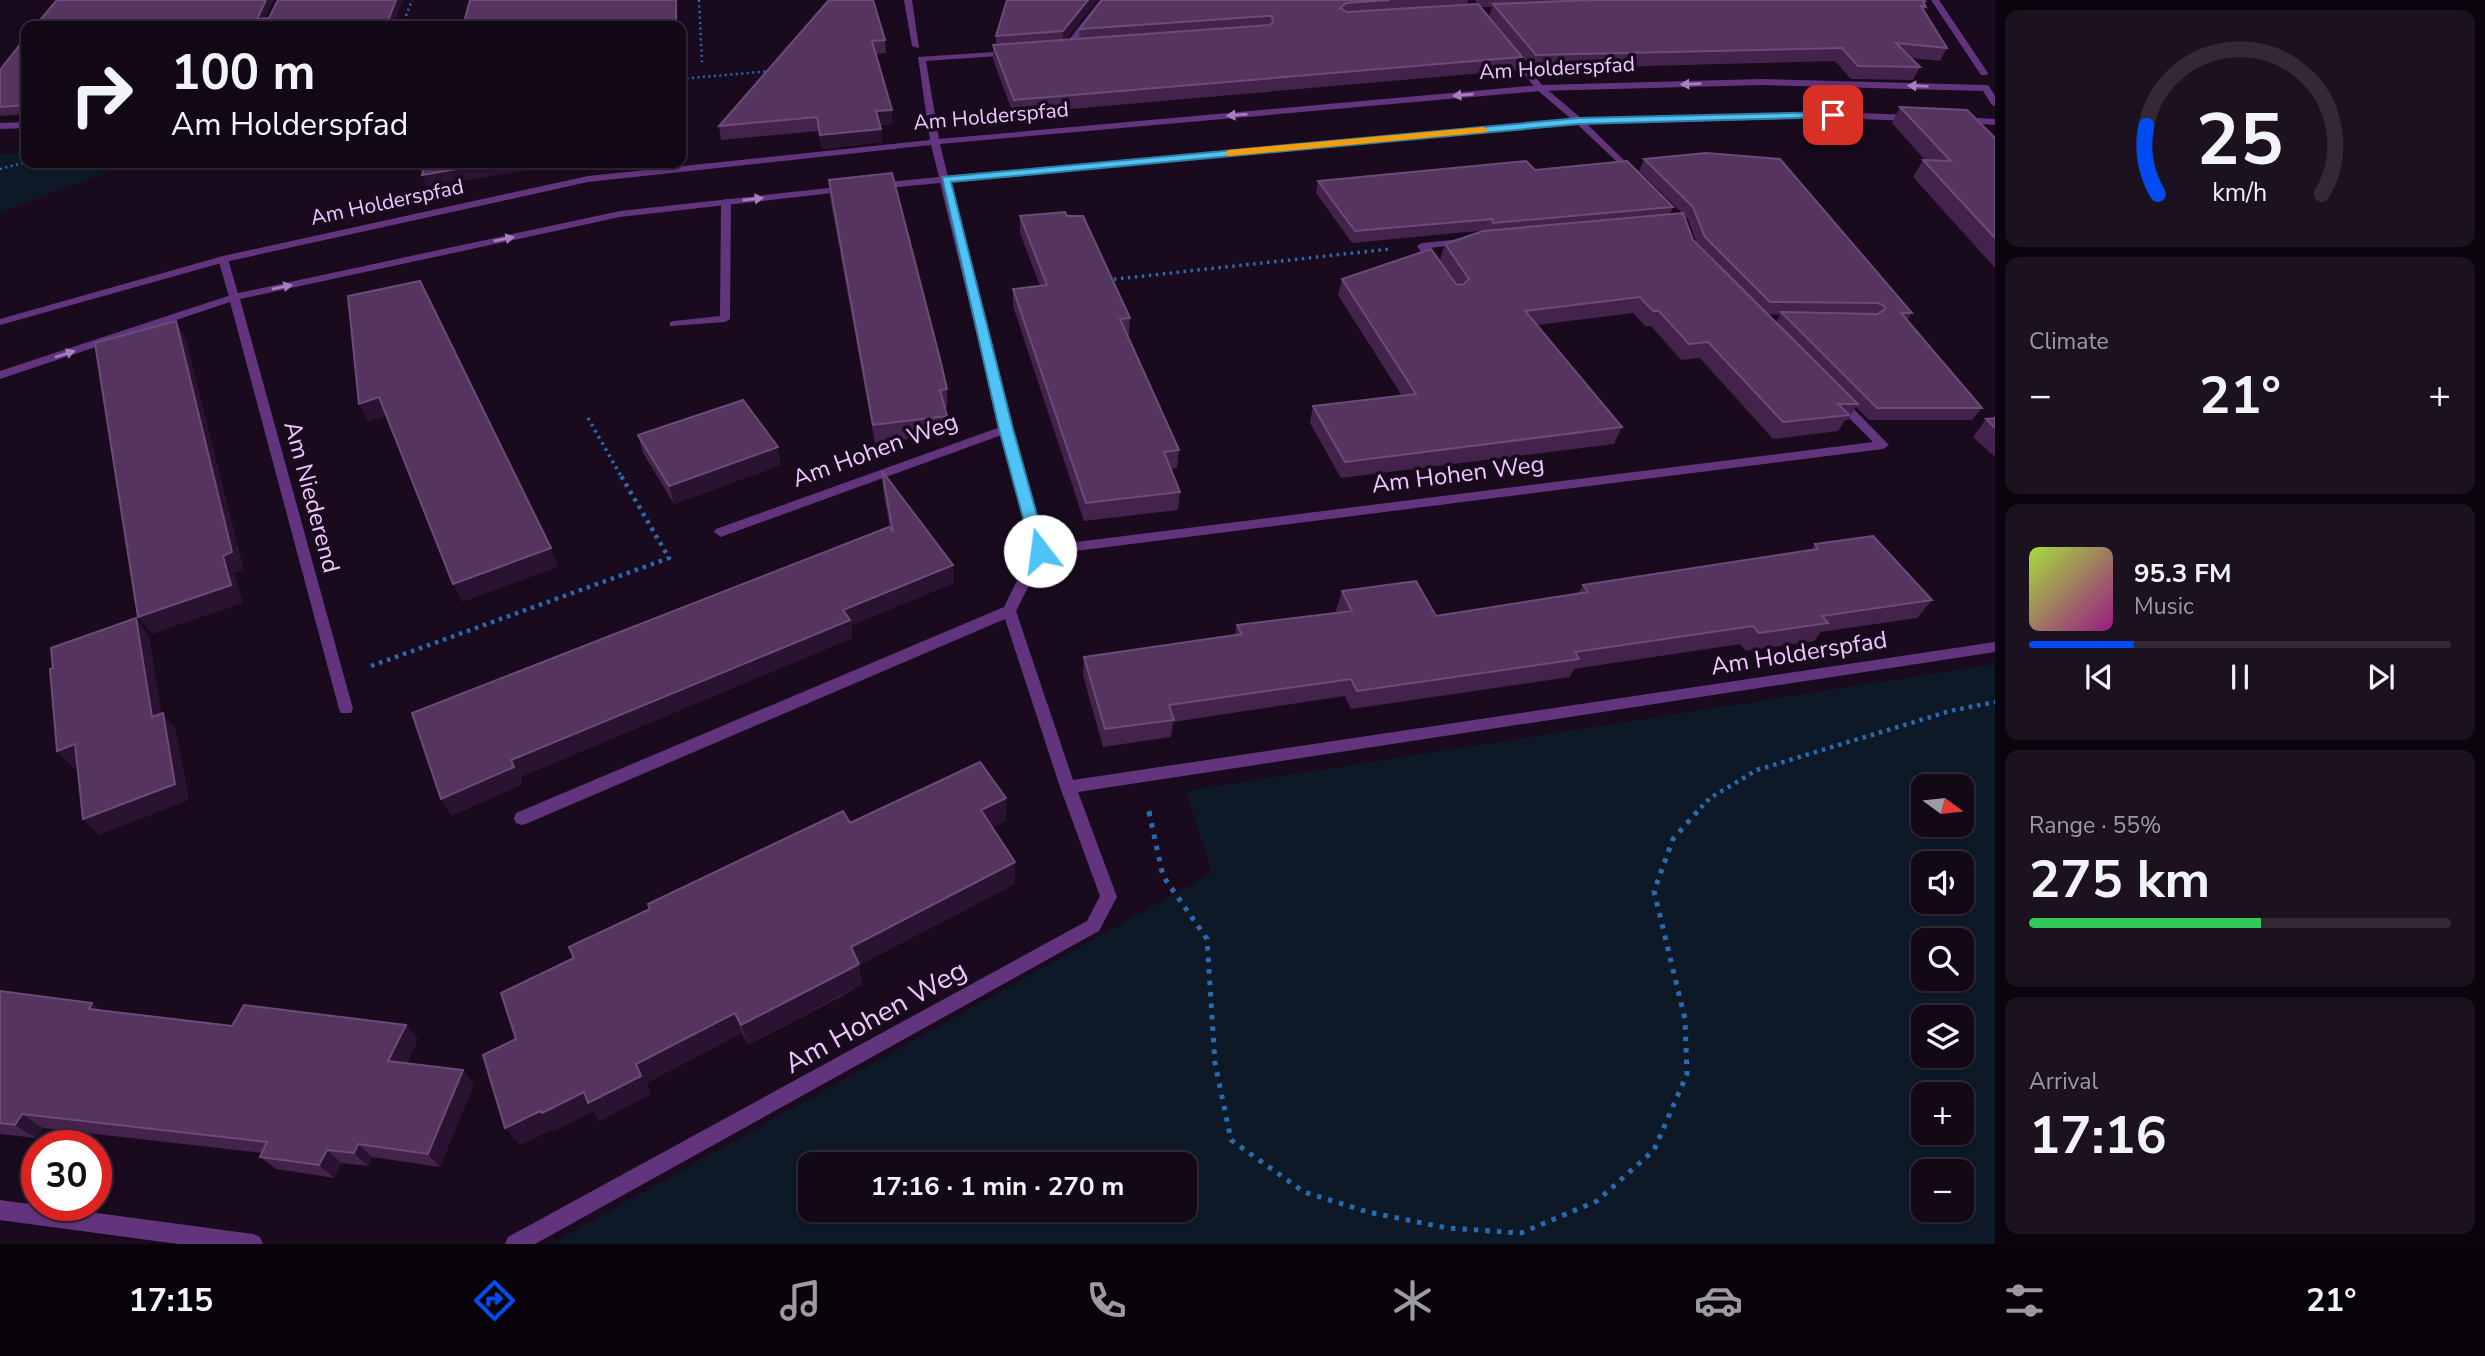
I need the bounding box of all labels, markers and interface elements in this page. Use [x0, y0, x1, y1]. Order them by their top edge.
text: 100 m [171, 39, 315, 106]
icon: right [56, 49, 147, 140]
street label: Am Holderspfad [1478, 50, 1636, 86]
one-way arrow [1679, 78, 1701, 89]
one-way arrow [1907, 80, 1929, 92]
pin [1803, 85, 1863, 145]
one-way arrow [1452, 90, 1474, 101]
text: 25 [2196, 91, 2284, 191]
street label: Am Holderspfad [912, 95, 1070, 137]
icon: arrive [1814, 96, 1852, 134]
text: Am Holderspfad [171, 103, 408, 146]
one-way arrow [1226, 110, 1248, 121]
street label: Am Holderspfad [308, 172, 466, 232]
text: km/h [2212, 176, 2268, 210]
one-way arrow [742, 193, 764, 204]
one-way arrow [493, 233, 515, 244]
one-way arrow [271, 281, 293, 292]
text: Climate [2029, 326, 2109, 357]
one-way arrow [54, 348, 75, 359]
text: 21° [2199, 360, 2281, 431]
text: − [2029, 370, 2052, 421]
text: + [2428, 370, 2451, 421]
street label: Am Hohen Weg [788, 405, 962, 495]
street label: Am Niederend [276, 418, 348, 576]
street label: Am Hohen Weg [1370, 448, 1546, 500]
position arrow [1003, 514, 1077, 588]
text: 95.3 FM [2134, 556, 2231, 591]
text: Music [2134, 591, 2194, 622]
street label: Am Holderspfad [1709, 623, 1889, 683]
icon: previous [2080, 658, 2118, 696]
icon: pause [2221, 658, 2259, 696]
icon: next [2362, 658, 2400, 696]
north arrow [1911, 774, 1974, 836]
map controls [1911, 774, 1974, 1222]
text: Range · 55% [2029, 810, 2161, 841]
text: 275 km [2029, 844, 2210, 915]
button: sound [1911, 851, 1974, 914]
button: search [1911, 928, 1974, 991]
street label: Am Hohen Weg [778, 951, 973, 1083]
button: layers [1911, 1005, 1974, 1068]
text: Arrival [2029, 1066, 2098, 1097]
button: + [1911, 1082, 1974, 1145]
text: 17:16 [2029, 1100, 2167, 1171]
speed limit sign: 30 [21, 1130, 112, 1221]
button: − [1911, 1159, 1974, 1222]
text: 17:16 · 1 min · 270 m [871, 1169, 1124, 1204]
icon: directions [470, 1276, 519, 1325]
icon: music [776, 1276, 825, 1325]
icon: phone [1082, 1276, 1131, 1325]
icon: climate [1388, 1276, 1437, 1325]
icon: car [1694, 1276, 1743, 1325]
icon: filters [2000, 1276, 2049, 1325]
text: 17:15 [128, 1279, 213, 1322]
text: 21° [2306, 1279, 2356, 1322]

